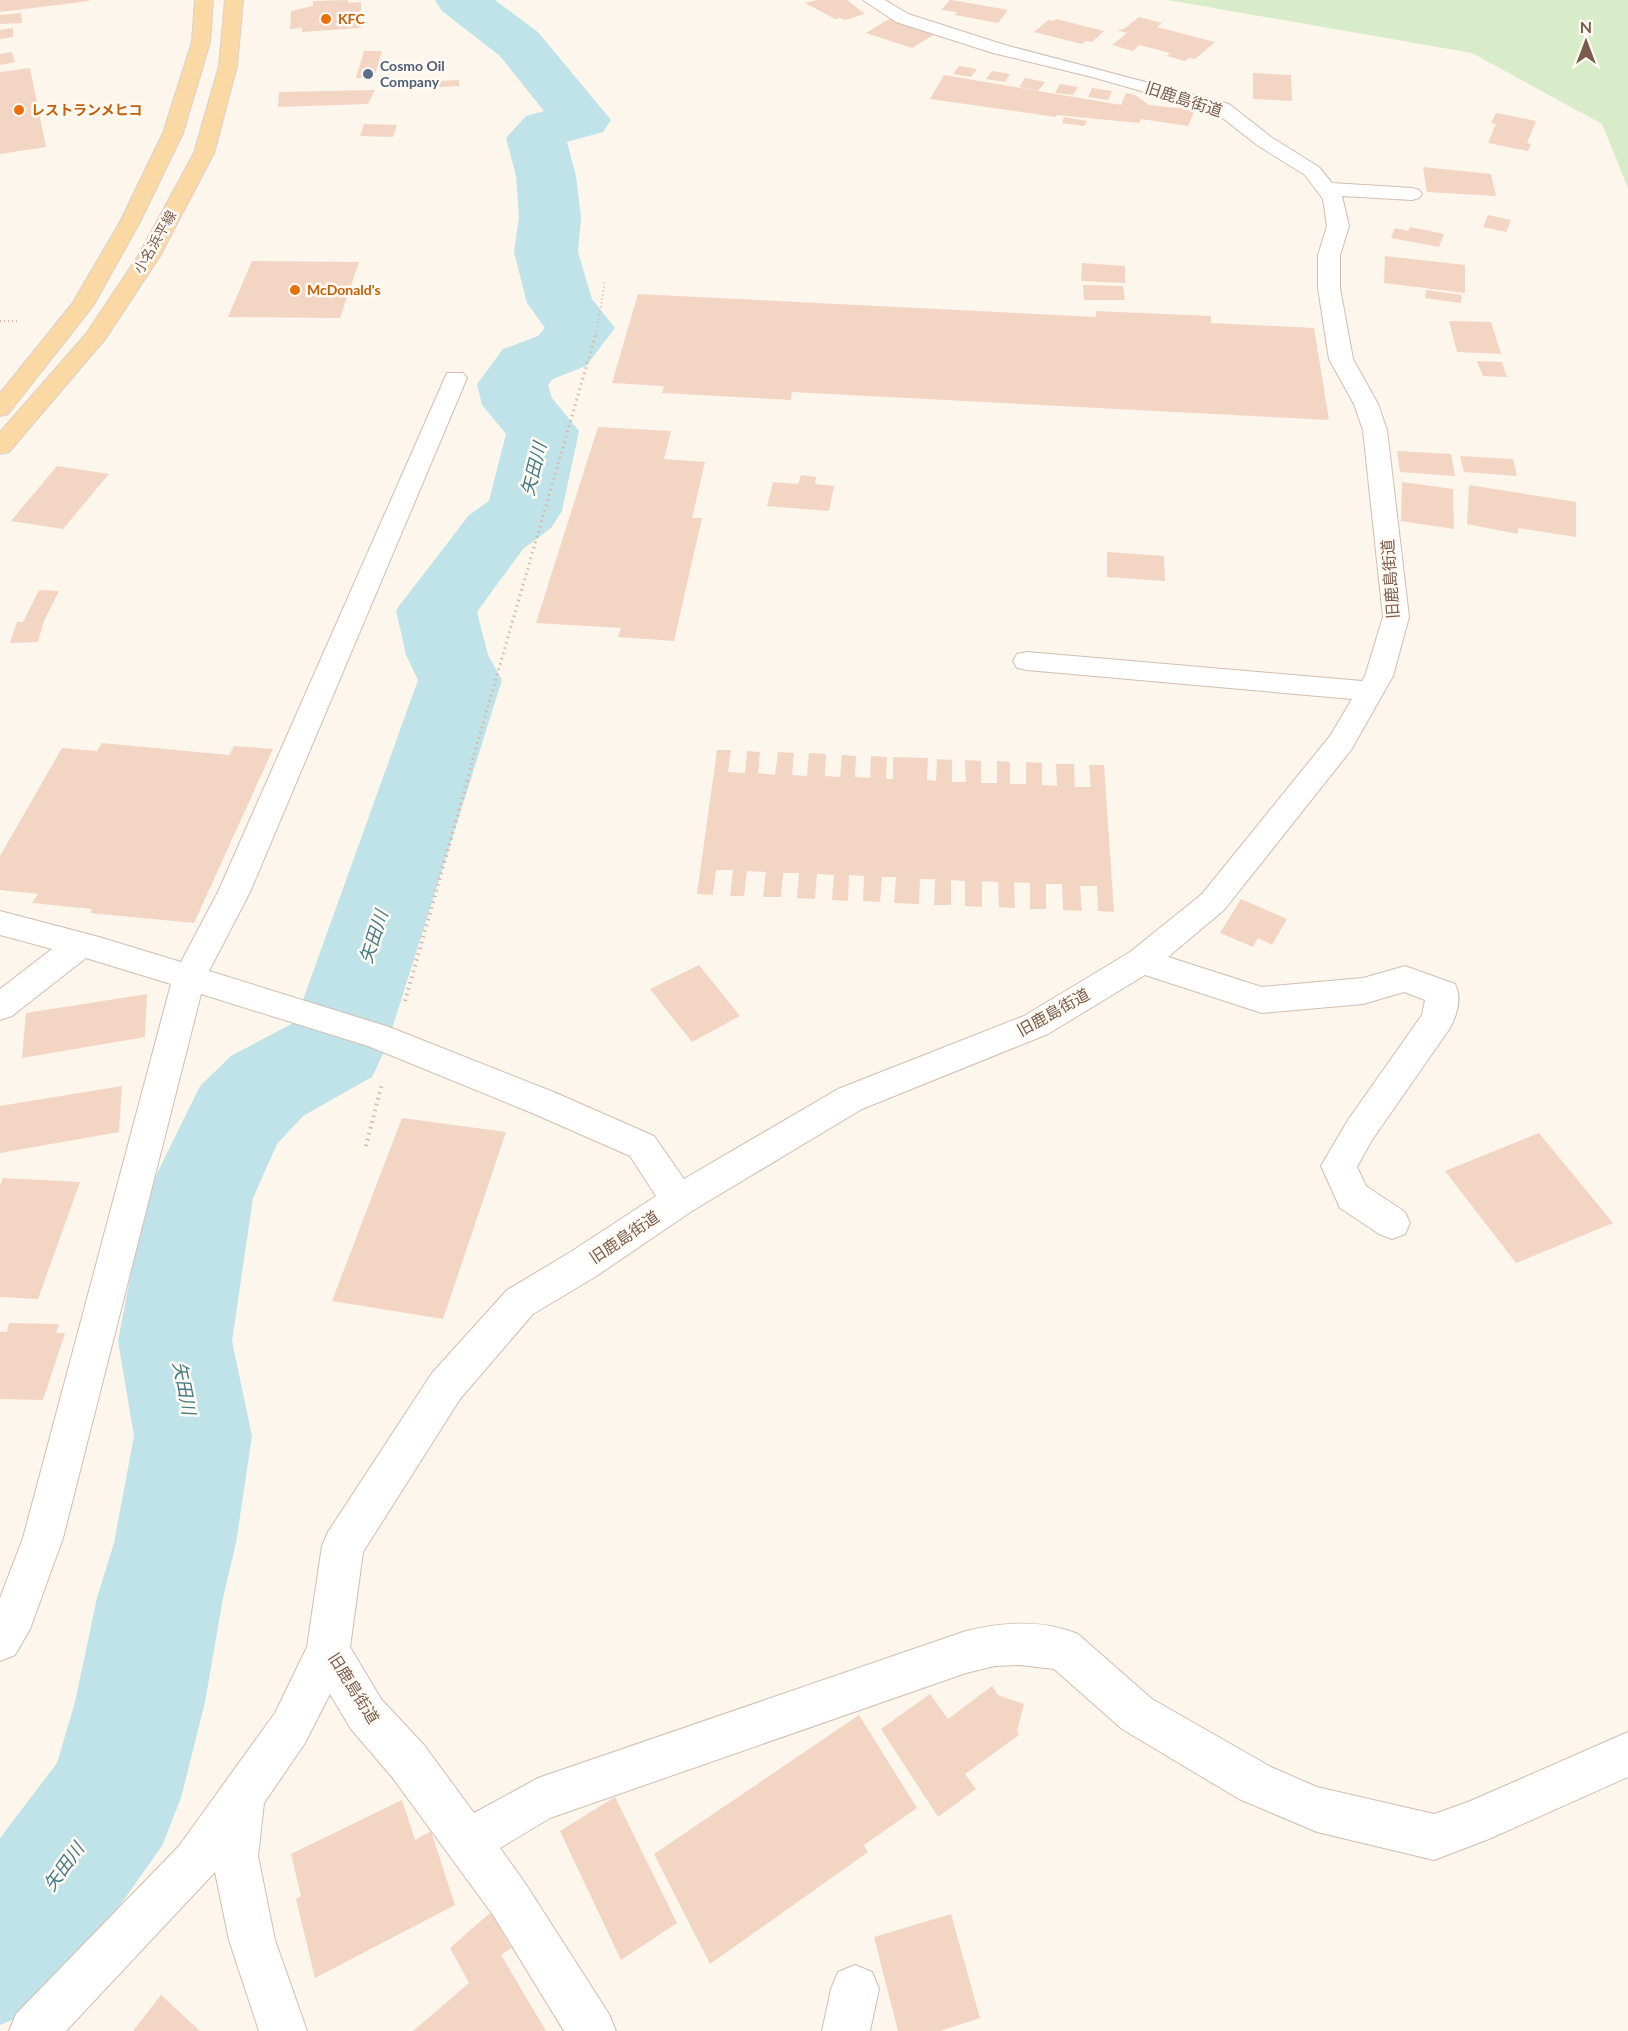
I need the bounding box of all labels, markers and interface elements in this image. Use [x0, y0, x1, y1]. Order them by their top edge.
place label: KFC [338, 10, 365, 27]
marker: KFC [319, 12, 333, 26]
north arrow [1556, 12, 1616, 72]
text: N [1580, 17, 1592, 36]
place label: Cosmo Oil Company [380, 57, 445, 90]
marker: Cosmo Oil Company [361, 67, 375, 81]
street label: 旧鹿島街道 [1143, 77, 1225, 120]
place label: レストランメヒコ [31, 101, 143, 118]
marker: レストランメヒコ [12, 103, 26, 117]
street label: 小名浜平線 [130, 207, 179, 276]
place label: McDonald's [307, 281, 381, 298]
marker: McDonald's [288, 283, 302, 297]
water label: 矢田川 [516, 438, 551, 498]
street label: 旧鹿島街道 [1377, 538, 1402, 620]
water label: 矢田川 [354, 906, 392, 966]
street label: 旧鹿島街道 [1013, 984, 1092, 1039]
street label: 旧鹿島街道 [585, 1206, 662, 1267]
water label: 矢田川 [169, 1359, 201, 1418]
street label: 旧鹿島街道 [325, 1649, 384, 1727]
water label: 矢田川 [38, 1836, 89, 1895]

